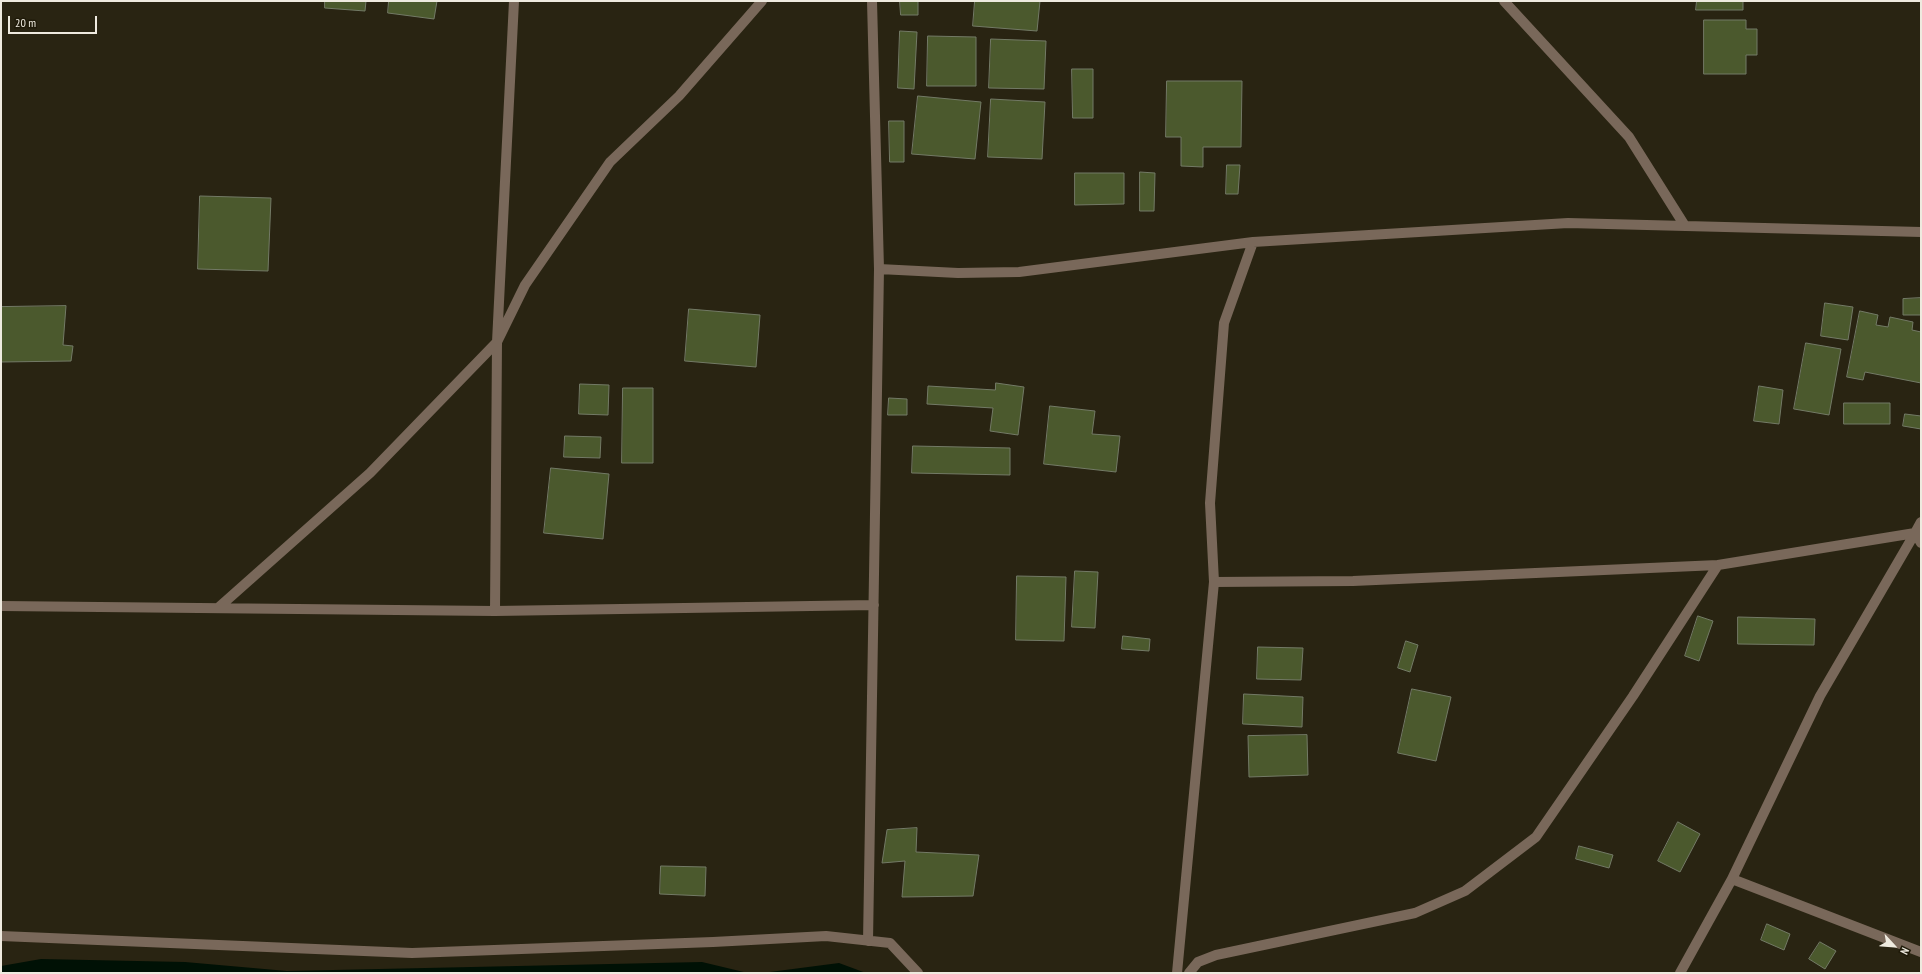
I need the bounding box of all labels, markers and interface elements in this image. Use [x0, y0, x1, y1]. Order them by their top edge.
scale bar [10, 8, 99, 34]
text: 20 m [15, 15, 36, 30]
north arrow [1874, 926, 1914, 966]
text: N [1897, 946, 1912, 957]

